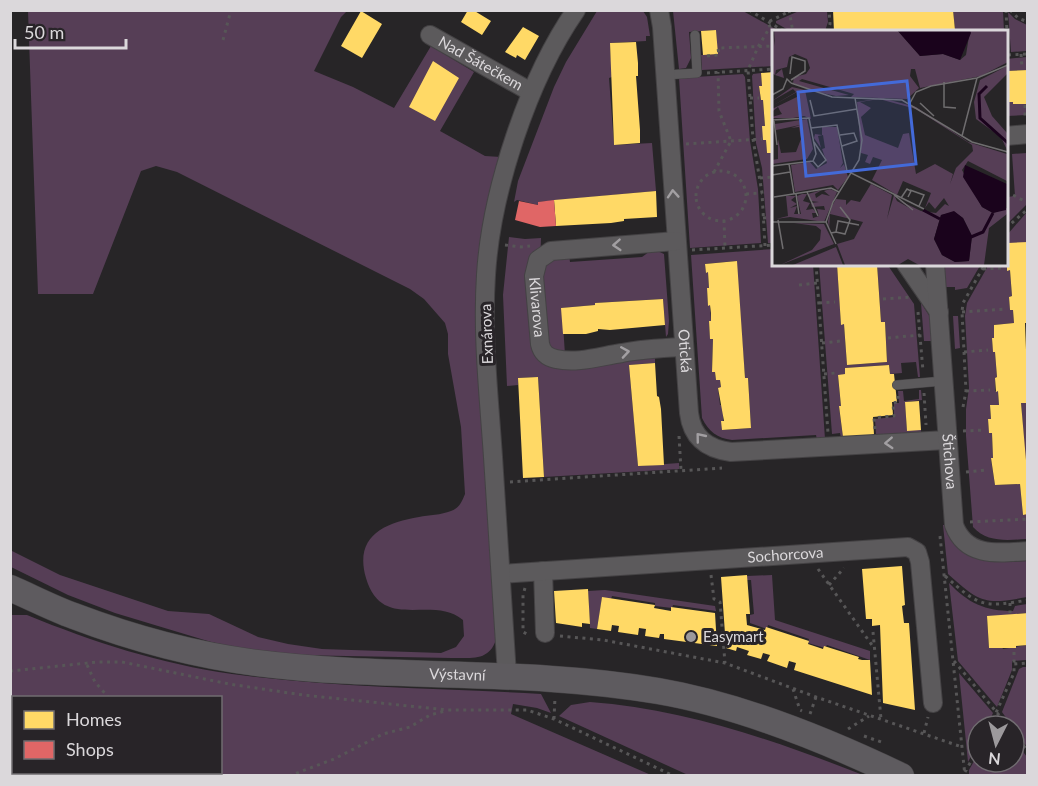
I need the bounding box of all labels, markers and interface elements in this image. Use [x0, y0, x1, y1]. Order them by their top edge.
scale bar [15, 12, 126, 50]
text: 50 m [24, 21, 64, 43]
inset map [772, 30, 1008, 266]
street label: Nad Šátečkem [436, 32, 526, 94]
one-way arrow [666, 190, 679, 199]
one-way arrow [613, 238, 622, 251]
street label: Klivarova [526, 276, 549, 338]
street label: Exnárova [476, 304, 496, 365]
street label: Otická [675, 329, 696, 373]
one-way arrow [621, 347, 630, 359]
one-way arrow [696, 433, 707, 444]
street label: Štichova [939, 433, 961, 490]
one-way arrow [884, 436, 893, 449]
street label: Sochorcova [747, 543, 824, 566]
place label: Easymart [703, 627, 764, 645]
marker: Easymart [684, 630, 698, 644]
street label: Výstavní [429, 664, 487, 684]
legend [12, 696, 222, 774]
text: Homes [66, 708, 122, 730]
north arrow [966, 714, 1026, 774]
text: Shops [66, 738, 114, 760]
text: N [987, 749, 1002, 770]

